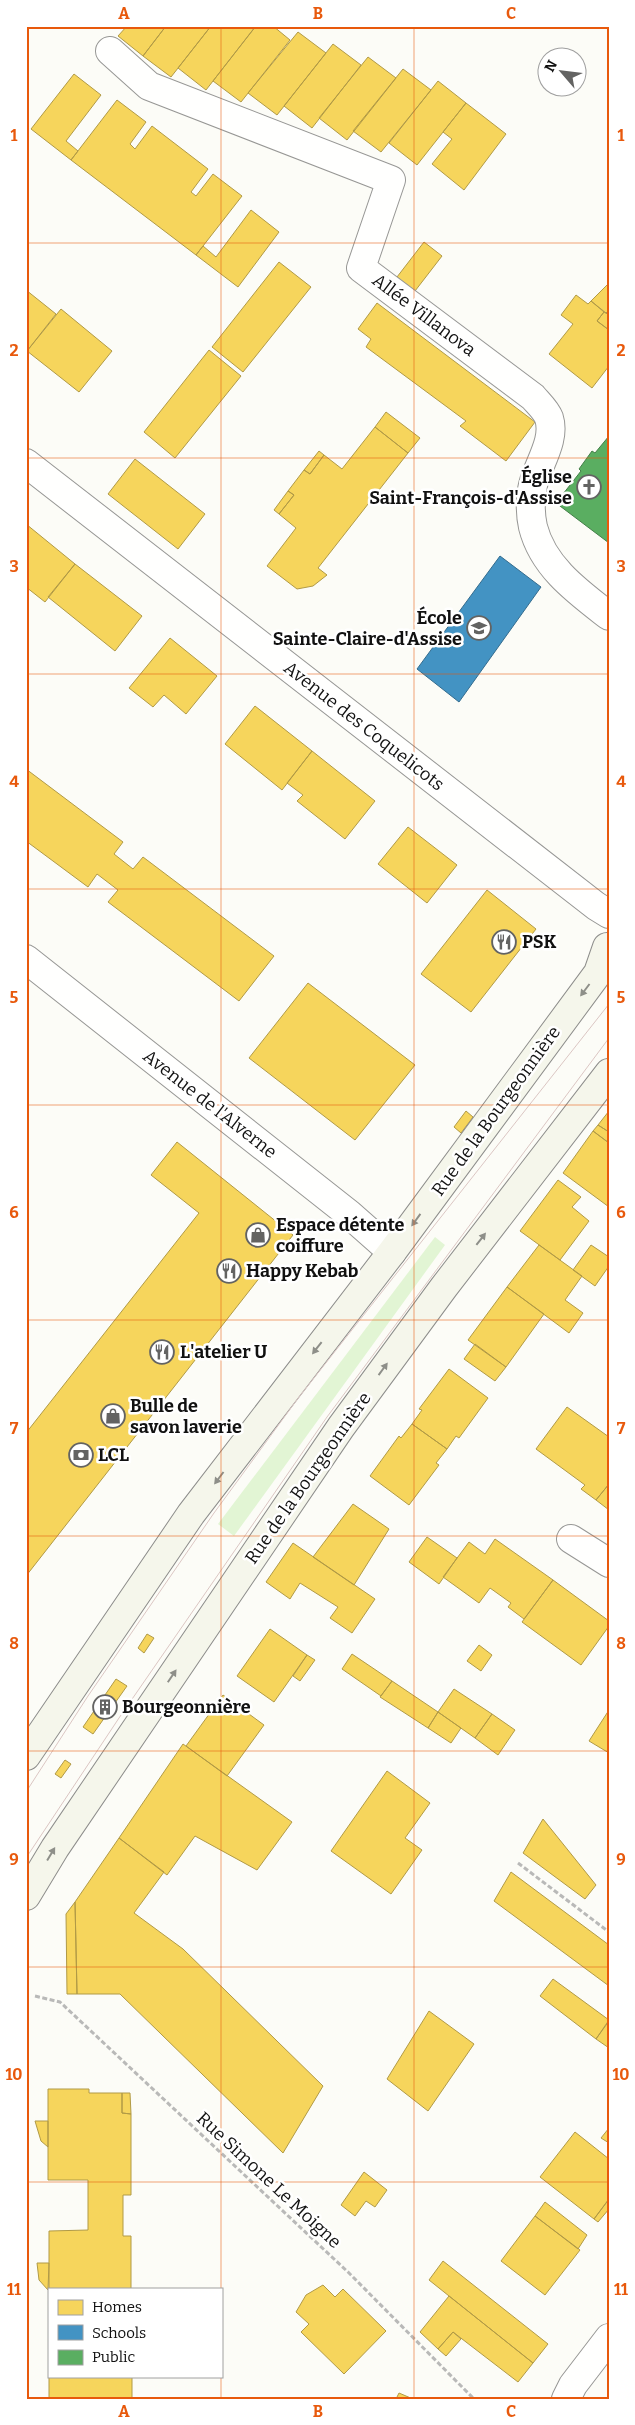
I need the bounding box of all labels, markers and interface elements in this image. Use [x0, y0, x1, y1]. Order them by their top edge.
text: A [118, 4, 130, 23]
text: B [313, 4, 323, 23]
text: C [506, 4, 516, 23]
north arrow [538, 48, 588, 98]
text: N [541, 57, 561, 75]
text: 1 [11, 126, 18, 145]
text: 1 [618, 126, 625, 145]
street label: Allée Villanova [368, 269, 480, 361]
text: 2 [9, 341, 19, 360]
text: 2 [616, 341, 626, 360]
place label: Église Saint-François-d'Assise [369, 465, 572, 509]
church icon: Église Saint-François-d'Assise [576, 474, 602, 500]
text: 3 [9, 557, 19, 576]
text: 3 [616, 557, 626, 576]
place label: École Sainte-Claire-d'Assise [273, 606, 462, 650]
school or university icon: École Sainte-Claire-d'Assise [466, 615, 492, 641]
street label: Avenue des Coquelicots [280, 657, 448, 795]
text: 4 [9, 772, 19, 791]
text: 4 [616, 772, 626, 791]
restaurant icon: PSK [491, 929, 517, 955]
place label: PSK [522, 931, 556, 953]
one-way arrow [580, 983, 590, 997]
text: 5 [10, 988, 19, 1007]
text: 5 [617, 988, 626, 1007]
street label: Rue de la Bourgeonnière [427, 1022, 565, 1200]
street label: Avenue de l'Alverne [139, 1045, 281, 1163]
text: 6 [9, 1203, 19, 1222]
text: 6 [616, 1203, 626, 1222]
one-way arrow [411, 1213, 421, 1227]
place label: Espace détente coiffure [276, 1214, 405, 1257]
shop icon: Espace détente coiffure [245, 1222, 271, 1248]
one-way arrow [476, 1233, 486, 1246]
restaurant icon: Happy Kebab [216, 1258, 242, 1284]
place label: Happy Kebab [246, 1260, 359, 1282]
restaurant icon: L'atelier U [149, 1339, 175, 1365]
place label: L'atelier U [180, 1341, 268, 1363]
one-way arrow [312, 1342, 323, 1355]
one-way arrow [378, 1363, 389, 1376]
street label: Rue de la Bourgeonnière [240, 1388, 376, 1568]
place label: Bulle de savon laverie [130, 1395, 242, 1438]
shop icon: Bulle de savon laverie [100, 1403, 126, 1429]
text: 7 [10, 1419, 19, 1438]
text: 7 [617, 1419, 626, 1438]
bank icon: LCL [68, 1442, 94, 1468]
place label: LCL [98, 1444, 129, 1466]
one-way arrow [213, 1471, 224, 1484]
text: 8 [9, 1634, 19, 1653]
text: 8 [616, 1634, 626, 1653]
one-way arrow [167, 1669, 176, 1683]
building icon: Bourgeonnière [92, 1694, 118, 1720]
place label: Bourgeonnière [122, 1696, 251, 1718]
one-way arrow [47, 1847, 56, 1860]
text: 9 [9, 1850, 19, 1869]
text: 9 [616, 1850, 626, 1869]
text: 10 [5, 2065, 23, 2084]
text: 10 [612, 2065, 630, 2084]
street label: Rue Simone Le Moigne [192, 2107, 346, 2253]
text: 11 [7, 2280, 21, 2299]
text: 11 [614, 2280, 628, 2299]
legend [48, 2288, 222, 2378]
text: Homes [92, 2298, 142, 2316]
text: Schools [92, 2324, 146, 2342]
text: Public [92, 2348, 136, 2366]
text: A [118, 2402, 130, 2421]
text: B [313, 2402, 323, 2421]
text: C [506, 2402, 516, 2421]

